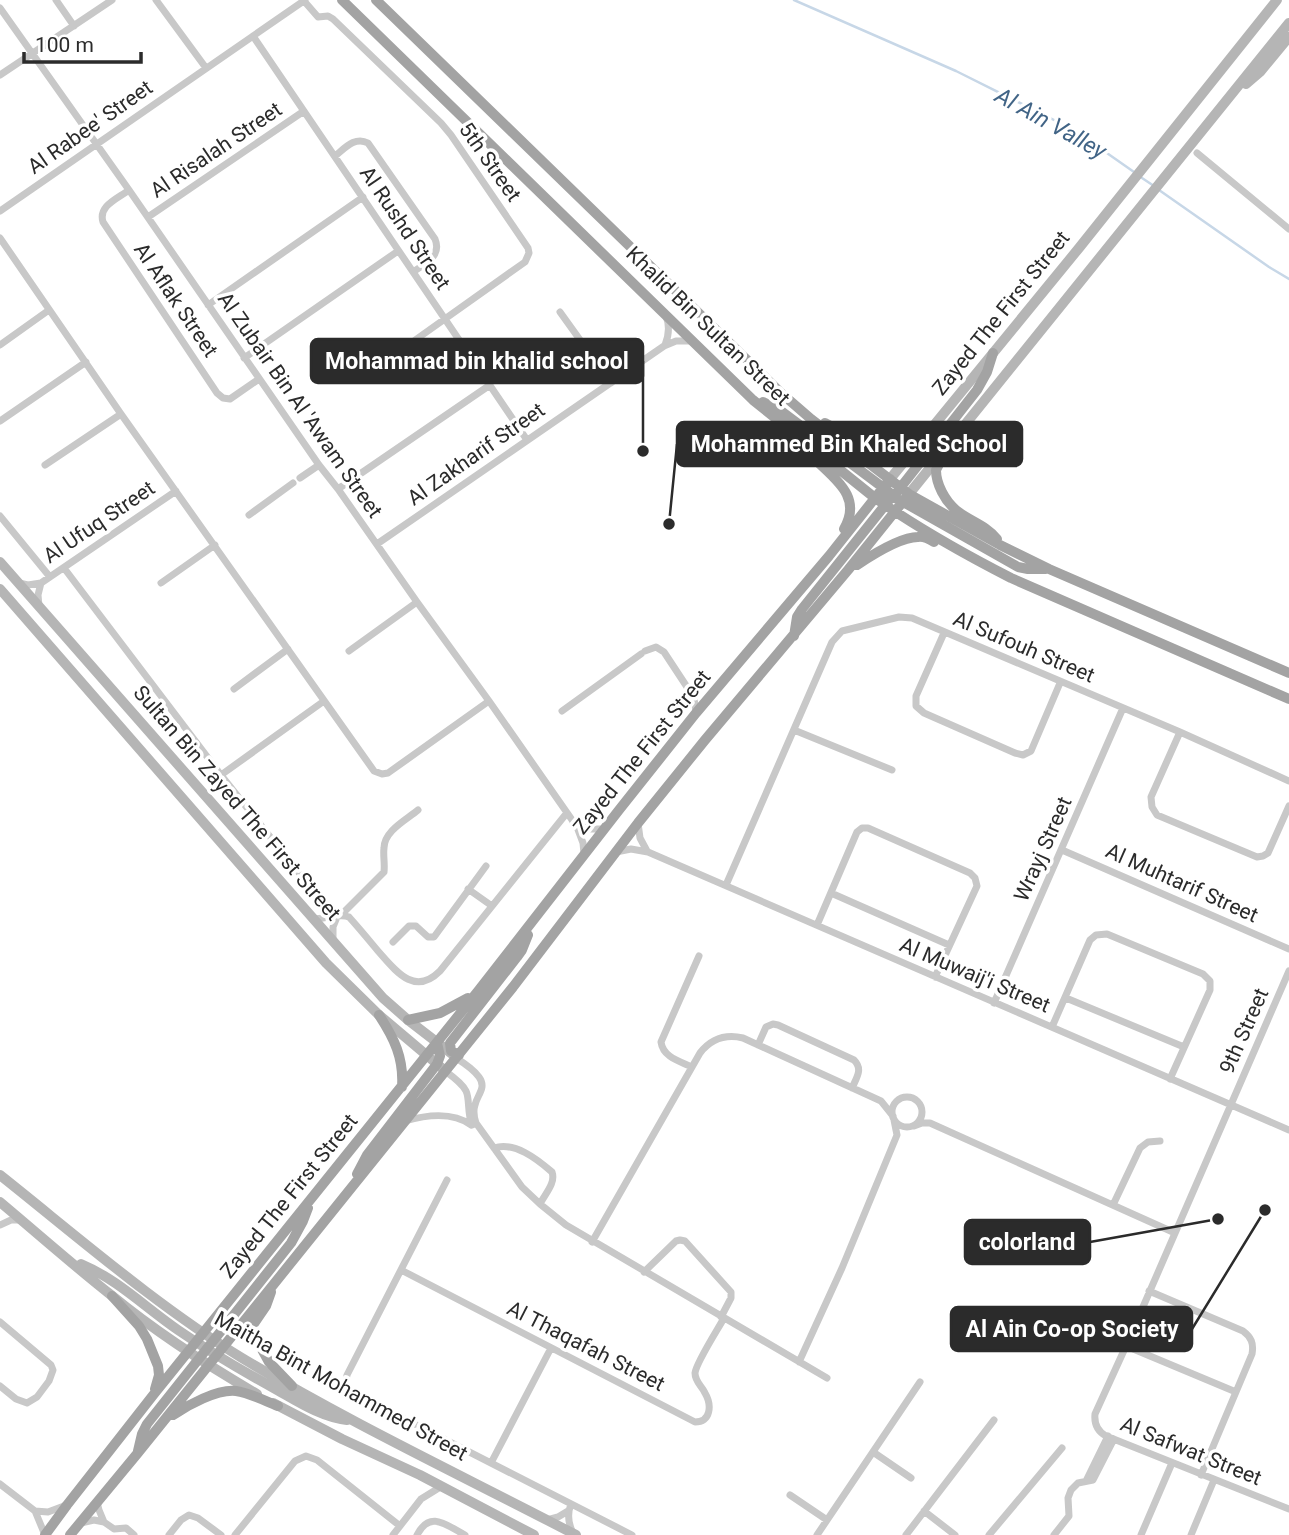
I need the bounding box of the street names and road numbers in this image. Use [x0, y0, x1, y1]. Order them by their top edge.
street label: Al Rabee' Street [23, 75, 157, 179]
street label: Al Risalah Street [146, 97, 286, 203]
street label: 5th Street [454, 118, 526, 206]
street label: Al Rushd Street [355, 162, 455, 294]
street label: Zayed The First Street [927, 226, 1075, 400]
street label: Al Aflak Street [129, 238, 223, 362]
street label: Khalid Bin Sultan Street [621, 242, 795, 410]
street label: Al Zubair Bin Al 'Awam Street [213, 288, 387, 522]
street label: Al Zakharif Street [403, 398, 549, 510]
street label: Al Ufuq Street [39, 476, 159, 568]
street label: Al Sufouh Street [950, 606, 1098, 688]
street label: Zayed The First Street [568, 665, 716, 839]
street label: Sultan Bin Zayed The First Street [128, 681, 346, 925]
street label: Wrayj Street [1009, 793, 1077, 905]
street label: Al Muhtarif Street [1102, 839, 1262, 927]
street label: Al Muwaij'i Street [896, 933, 1054, 1017]
street label: 9th Street [1215, 985, 1273, 1077]
street label: Zayed The First Street [215, 1109, 363, 1283]
street label: Al Thaqafah Street [503, 1296, 669, 1396]
street label: Maitha Bint Mohammed Street [210, 1306, 472, 1466]
street label: Al Safwat Street [1117, 1412, 1265, 1490]

